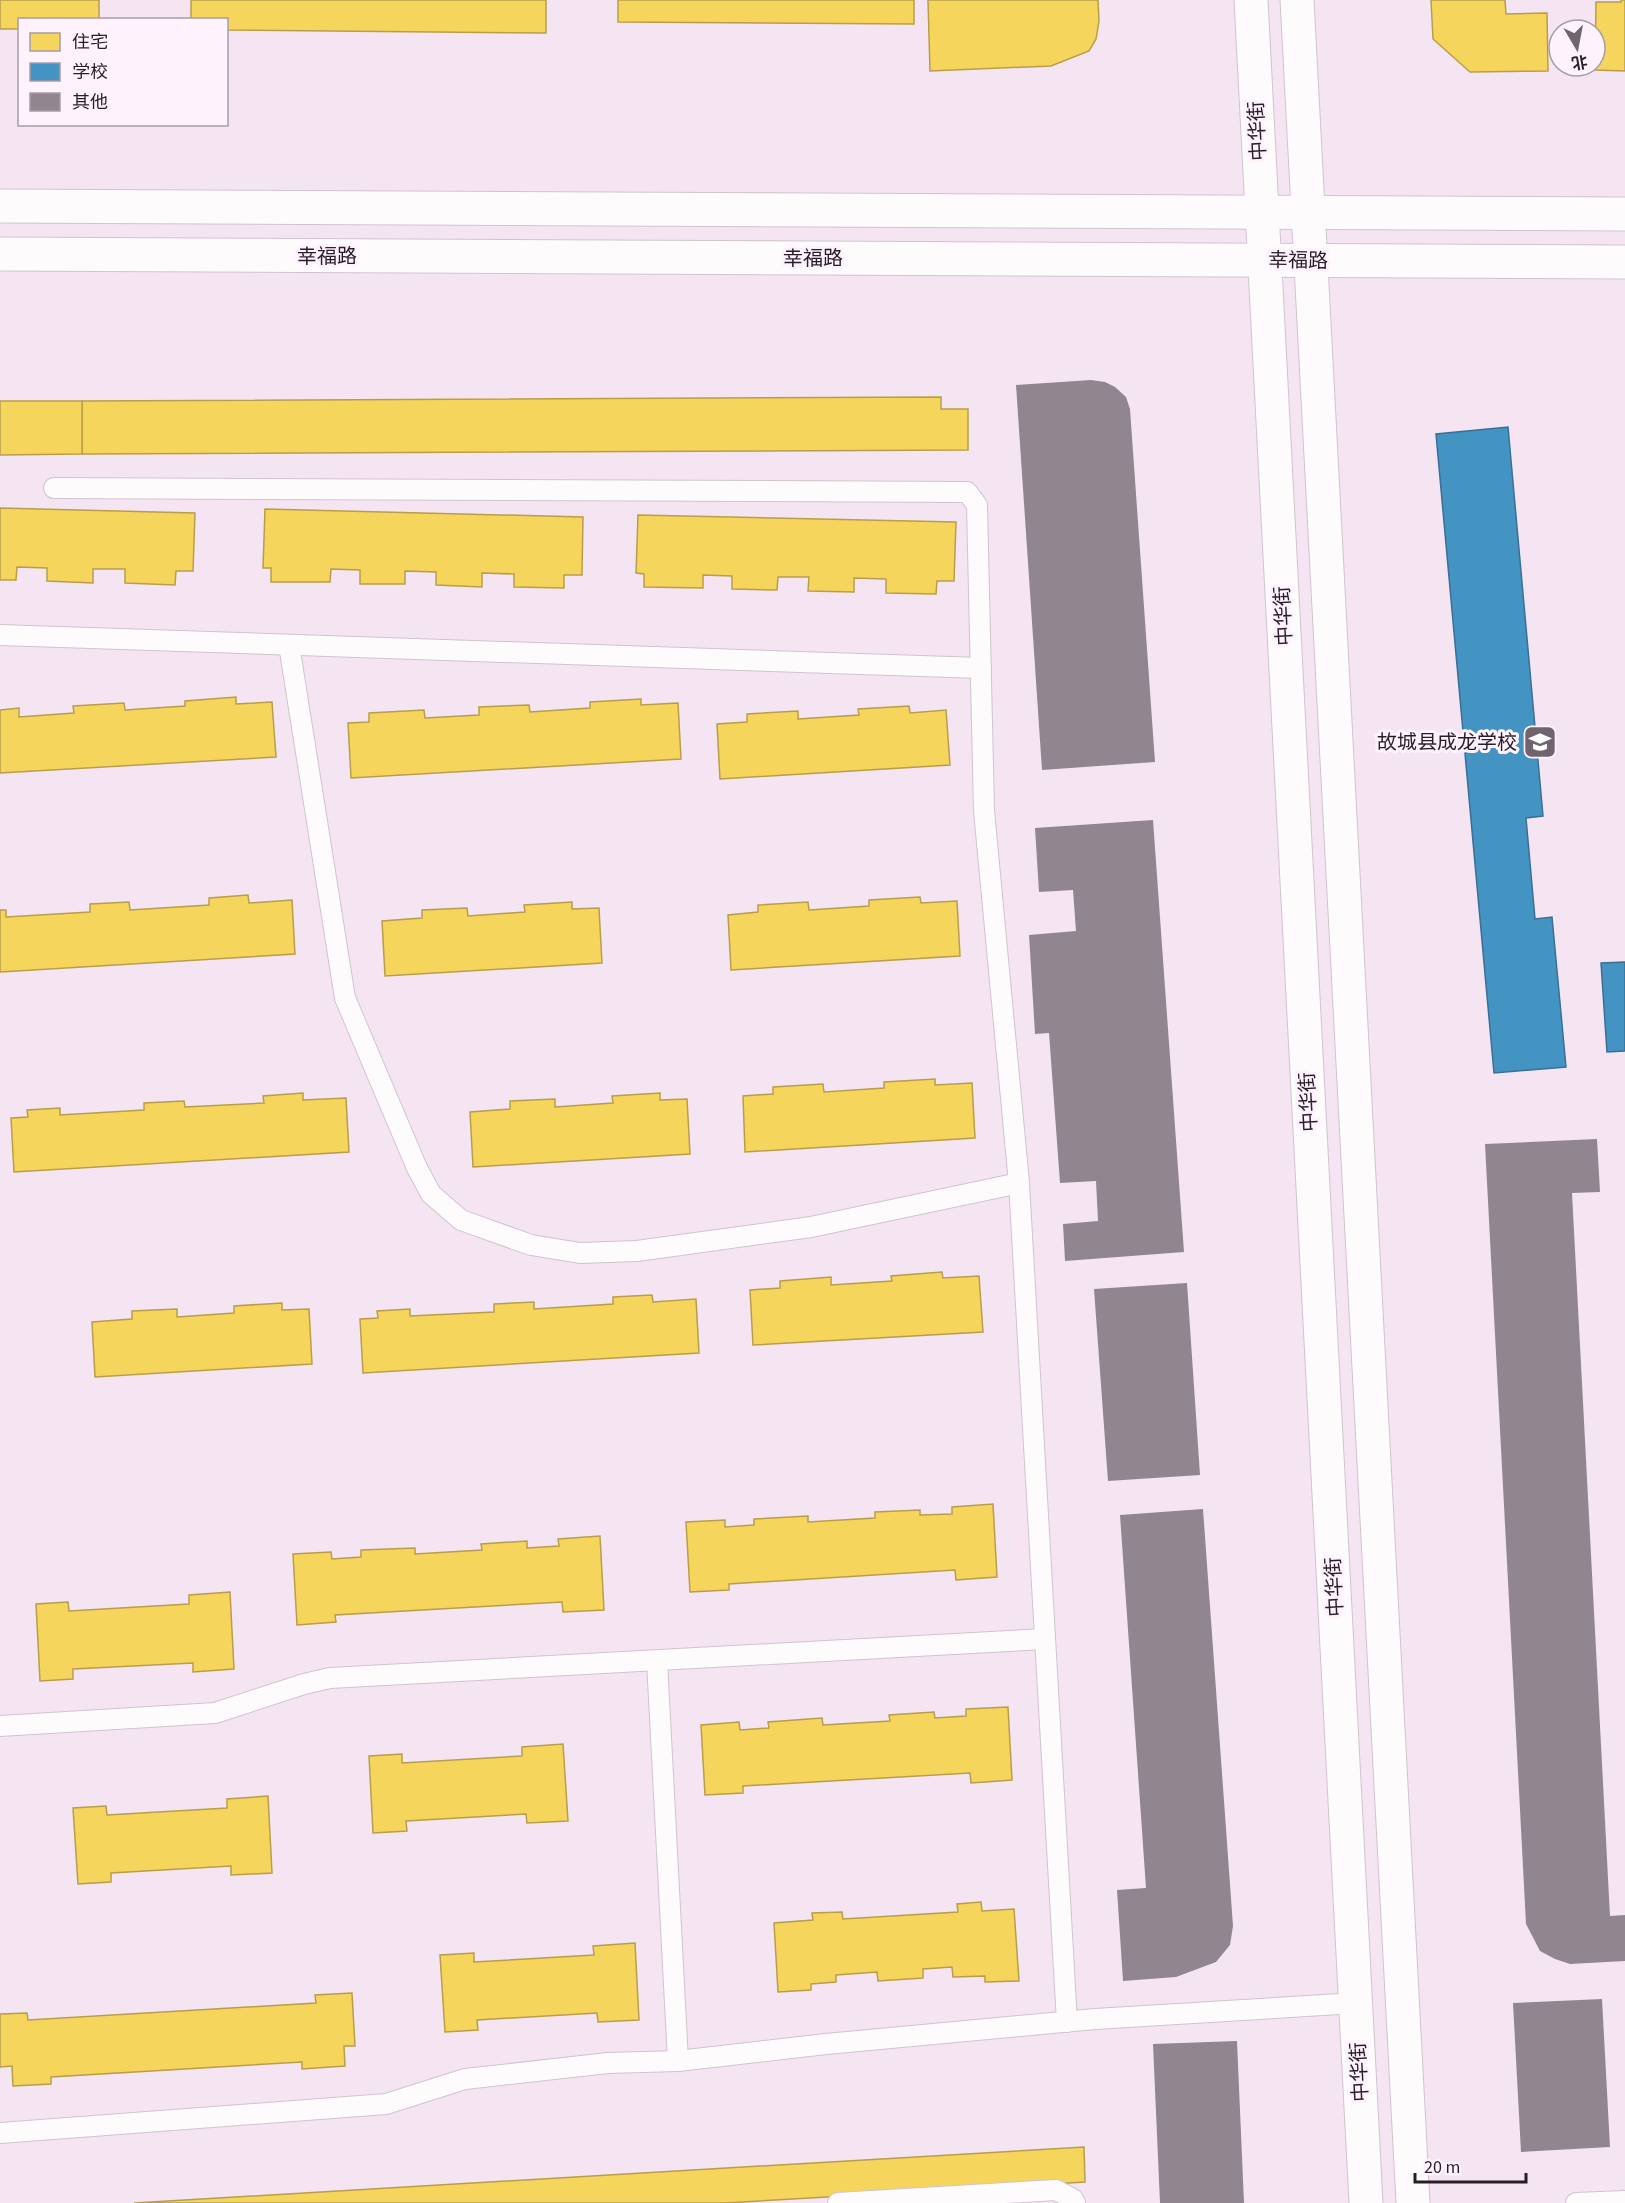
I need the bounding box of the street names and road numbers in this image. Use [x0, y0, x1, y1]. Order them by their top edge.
street label: 中华街 [1242, 100, 1274, 162]
street label: 幸福路 [297, 243, 357, 271]
street label: 幸福路 [783, 245, 843, 273]
street label: 幸福路 [1268, 246, 1328, 276]
street label: 中华街 [1268, 585, 1300, 647]
street label: 中华街 [1293, 1071, 1325, 1133]
street label: 中华街 [1319, 1556, 1351, 1618]
street label: 中华街 [1344, 2041, 1376, 2103]

